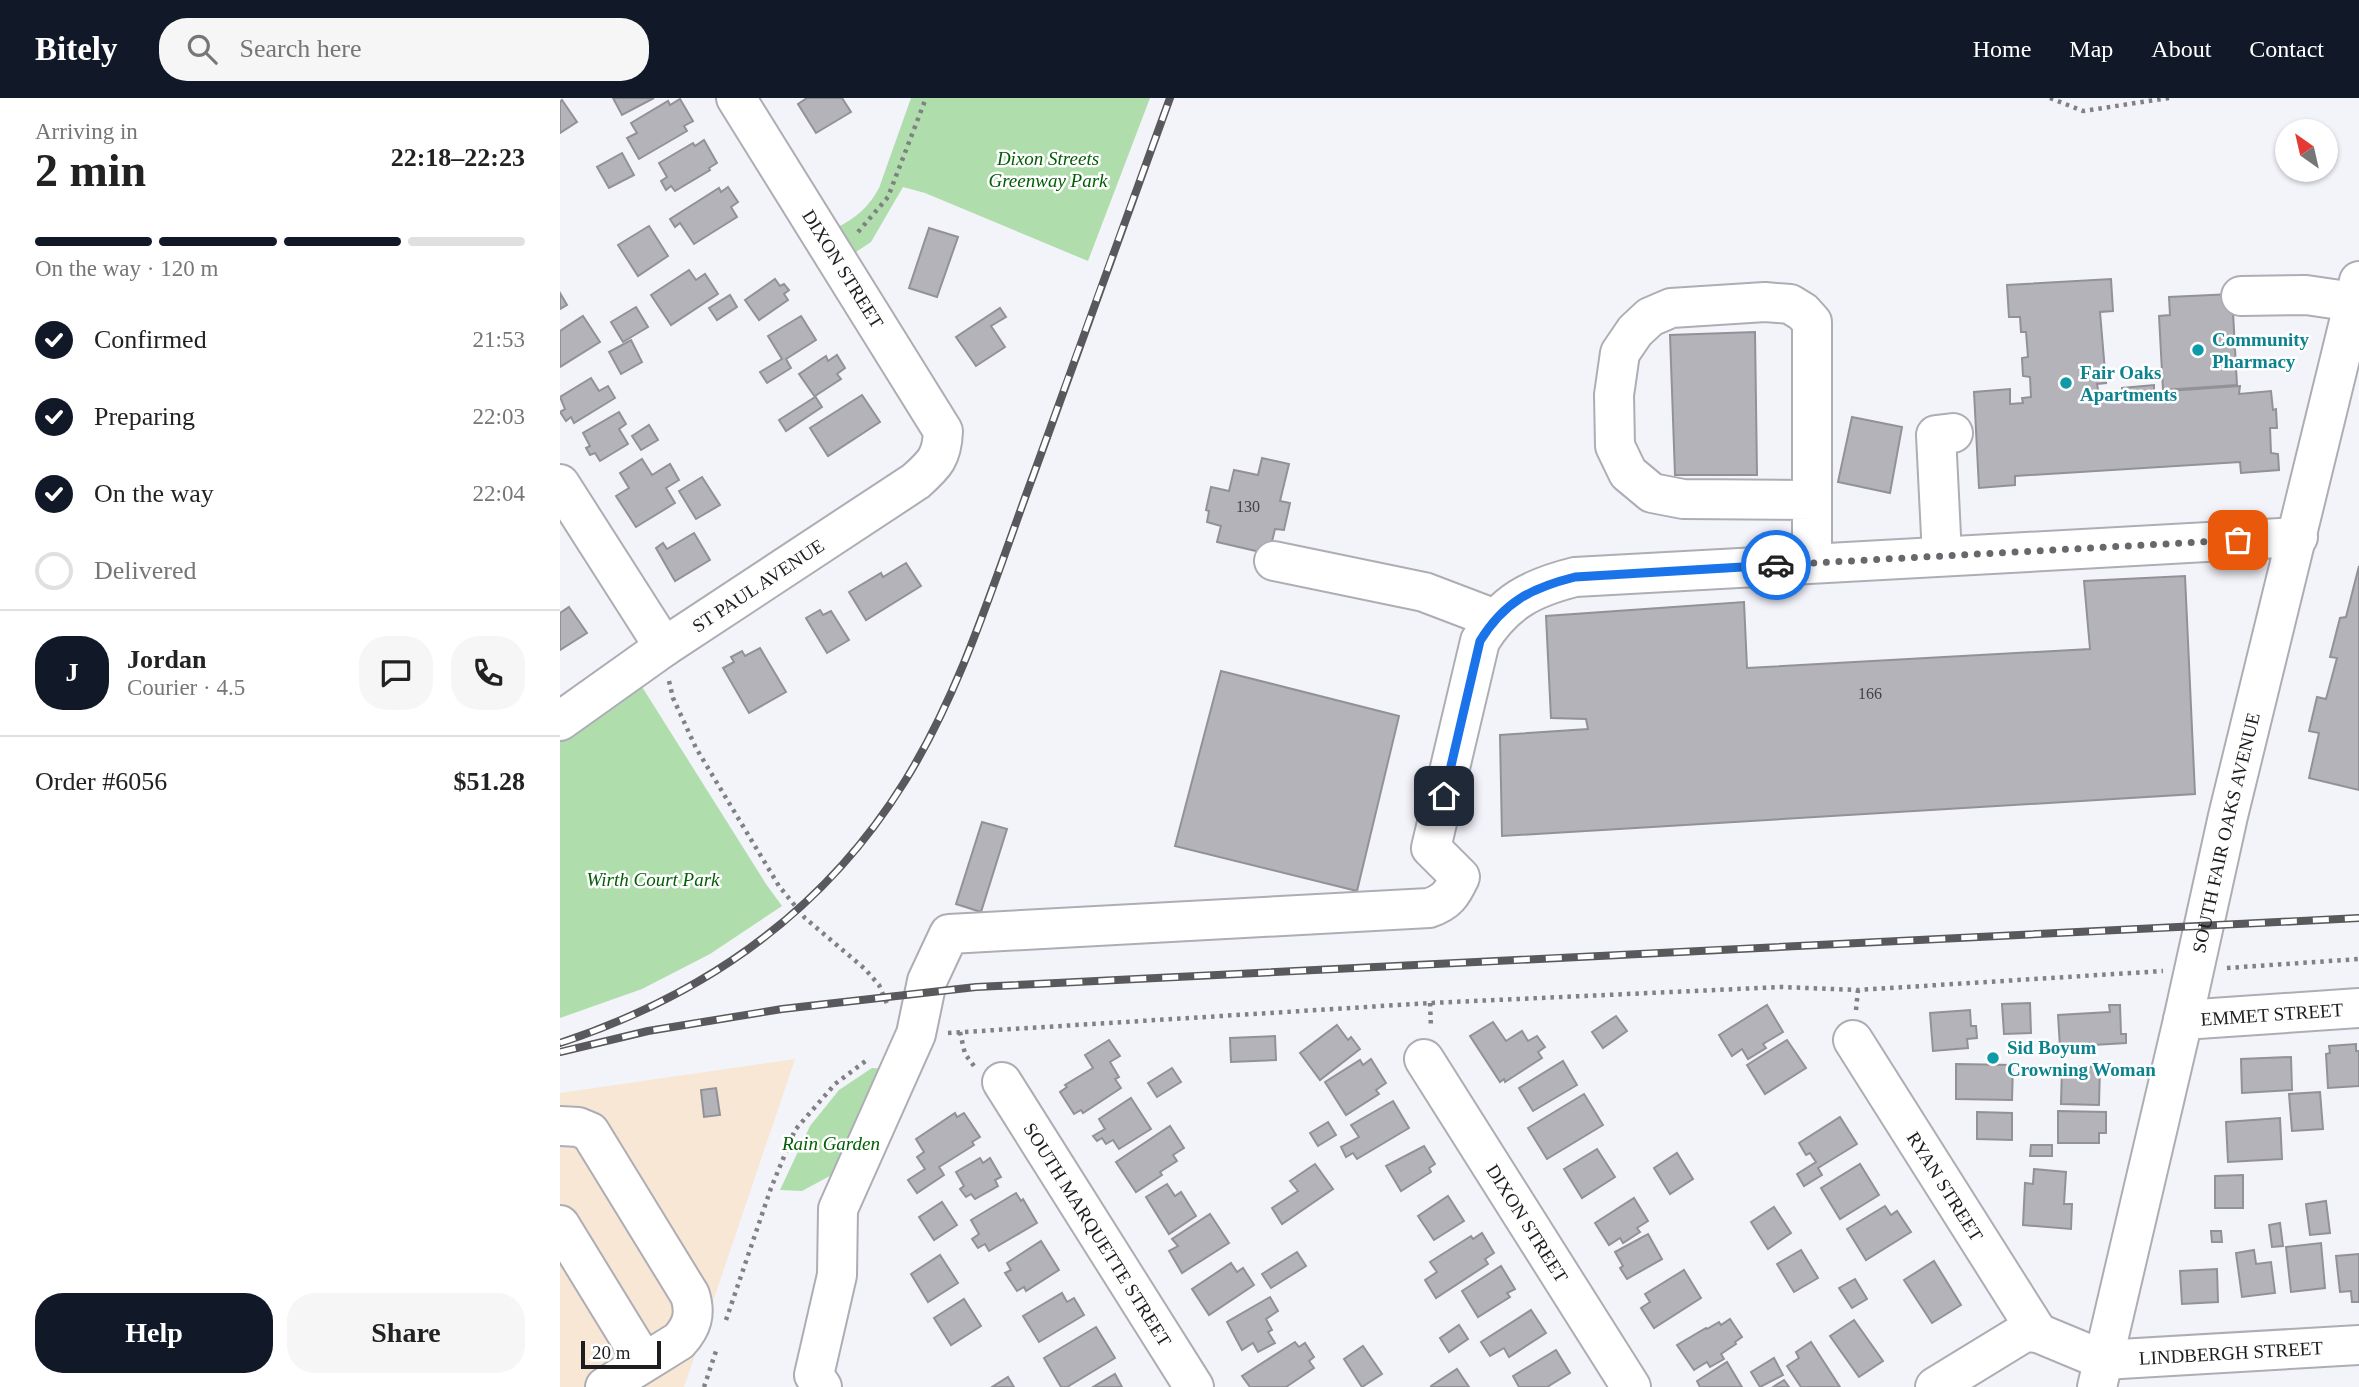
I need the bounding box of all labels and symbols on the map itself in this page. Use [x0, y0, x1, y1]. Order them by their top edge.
north arrow [2275, 119, 2338, 182]
park label: Dixon Streets Greenway Park [988, 148, 1108, 191]
street label: DIXON STREET [798, 206, 888, 332]
place label: Community Pharmacy [2212, 329, 2310, 372]
marker: Community Pharmacy [2190, 342, 2206, 358]
place label: Fair Oaks Apartments [2080, 362, 2177, 405]
marker: Fair Oaks Apartments [2058, 375, 2074, 391]
house number: 130 [1236, 498, 1260, 515]
pin [2208, 510, 2268, 570]
courier [1741, 530, 1811, 600]
street label: ST PAUL AVENUE [688, 534, 828, 636]
house number: 166 [1858, 685, 1882, 702]
street label: SOUTH FAIR OAKS AVENUE [2188, 710, 2263, 955]
pin [1414, 766, 1474, 826]
park label: Wirth Court Park [586, 869, 720, 890]
street label: EMMET STREET [2200, 999, 2344, 1029]
place label: Sid Boyum Crowning Woman [2007, 1037, 2156, 1080]
marker: Sid Boyum Crowning Woman [1985, 1050, 2001, 1066]
street label: SOUTH MARQUETTE STREET [1020, 1119, 1176, 1350]
street label: RYAN STREET [1903, 1128, 1988, 1245]
park label: Rain Garden [781, 1133, 880, 1154]
street label: DIXON STREET [1482, 1160, 1573, 1286]
street label: LINDBERGH STREET [2138, 1337, 2324, 1368]
scale bar [581, 1338, 662, 1370]

